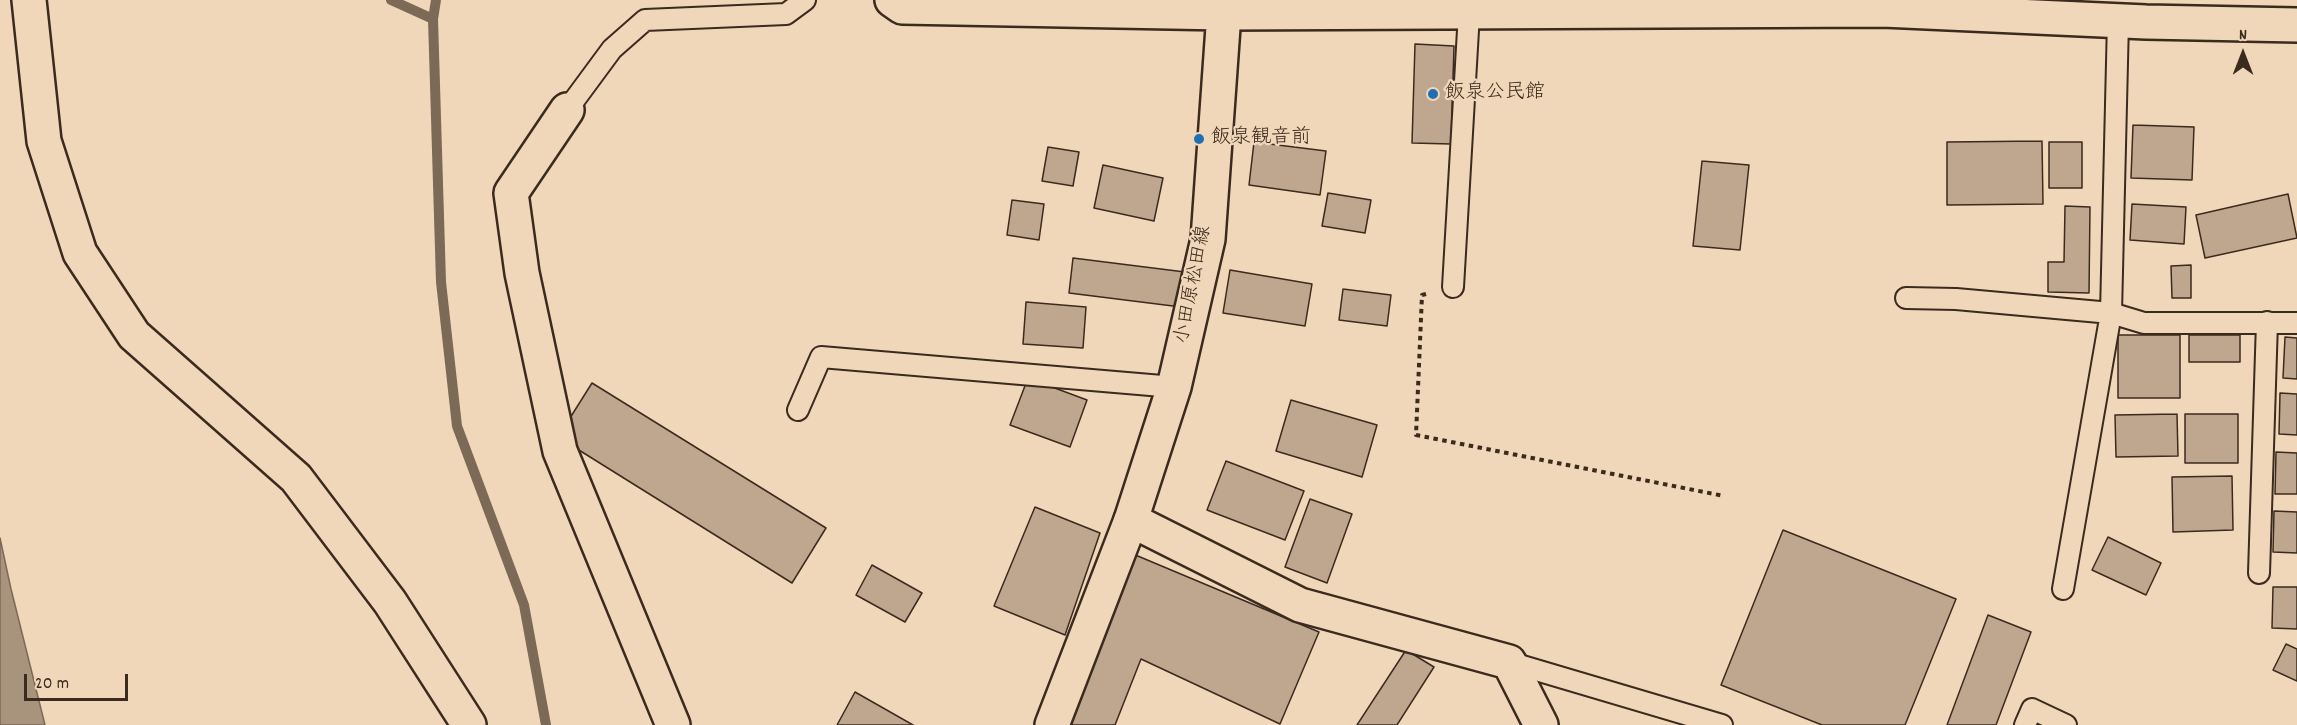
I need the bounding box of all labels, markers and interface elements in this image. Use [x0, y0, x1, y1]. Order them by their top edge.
north arrow [2213, 24, 2273, 84]
text: N [2239, 24, 2247, 47]
place label: 飯泉公民館 [1445, 82, 1545, 106]
marker: 飯泉公民館 [1426, 87, 1440, 101]
place label: 飯泉観音前 [1211, 127, 1311, 151]
marker: 飯泉観音前 [1192, 132, 1206, 146]
street label: 小田原松田線 [1172, 224, 1218, 346]
scale bar [27, 662, 130, 700]
text: 20 m [35, 672, 69, 697]

